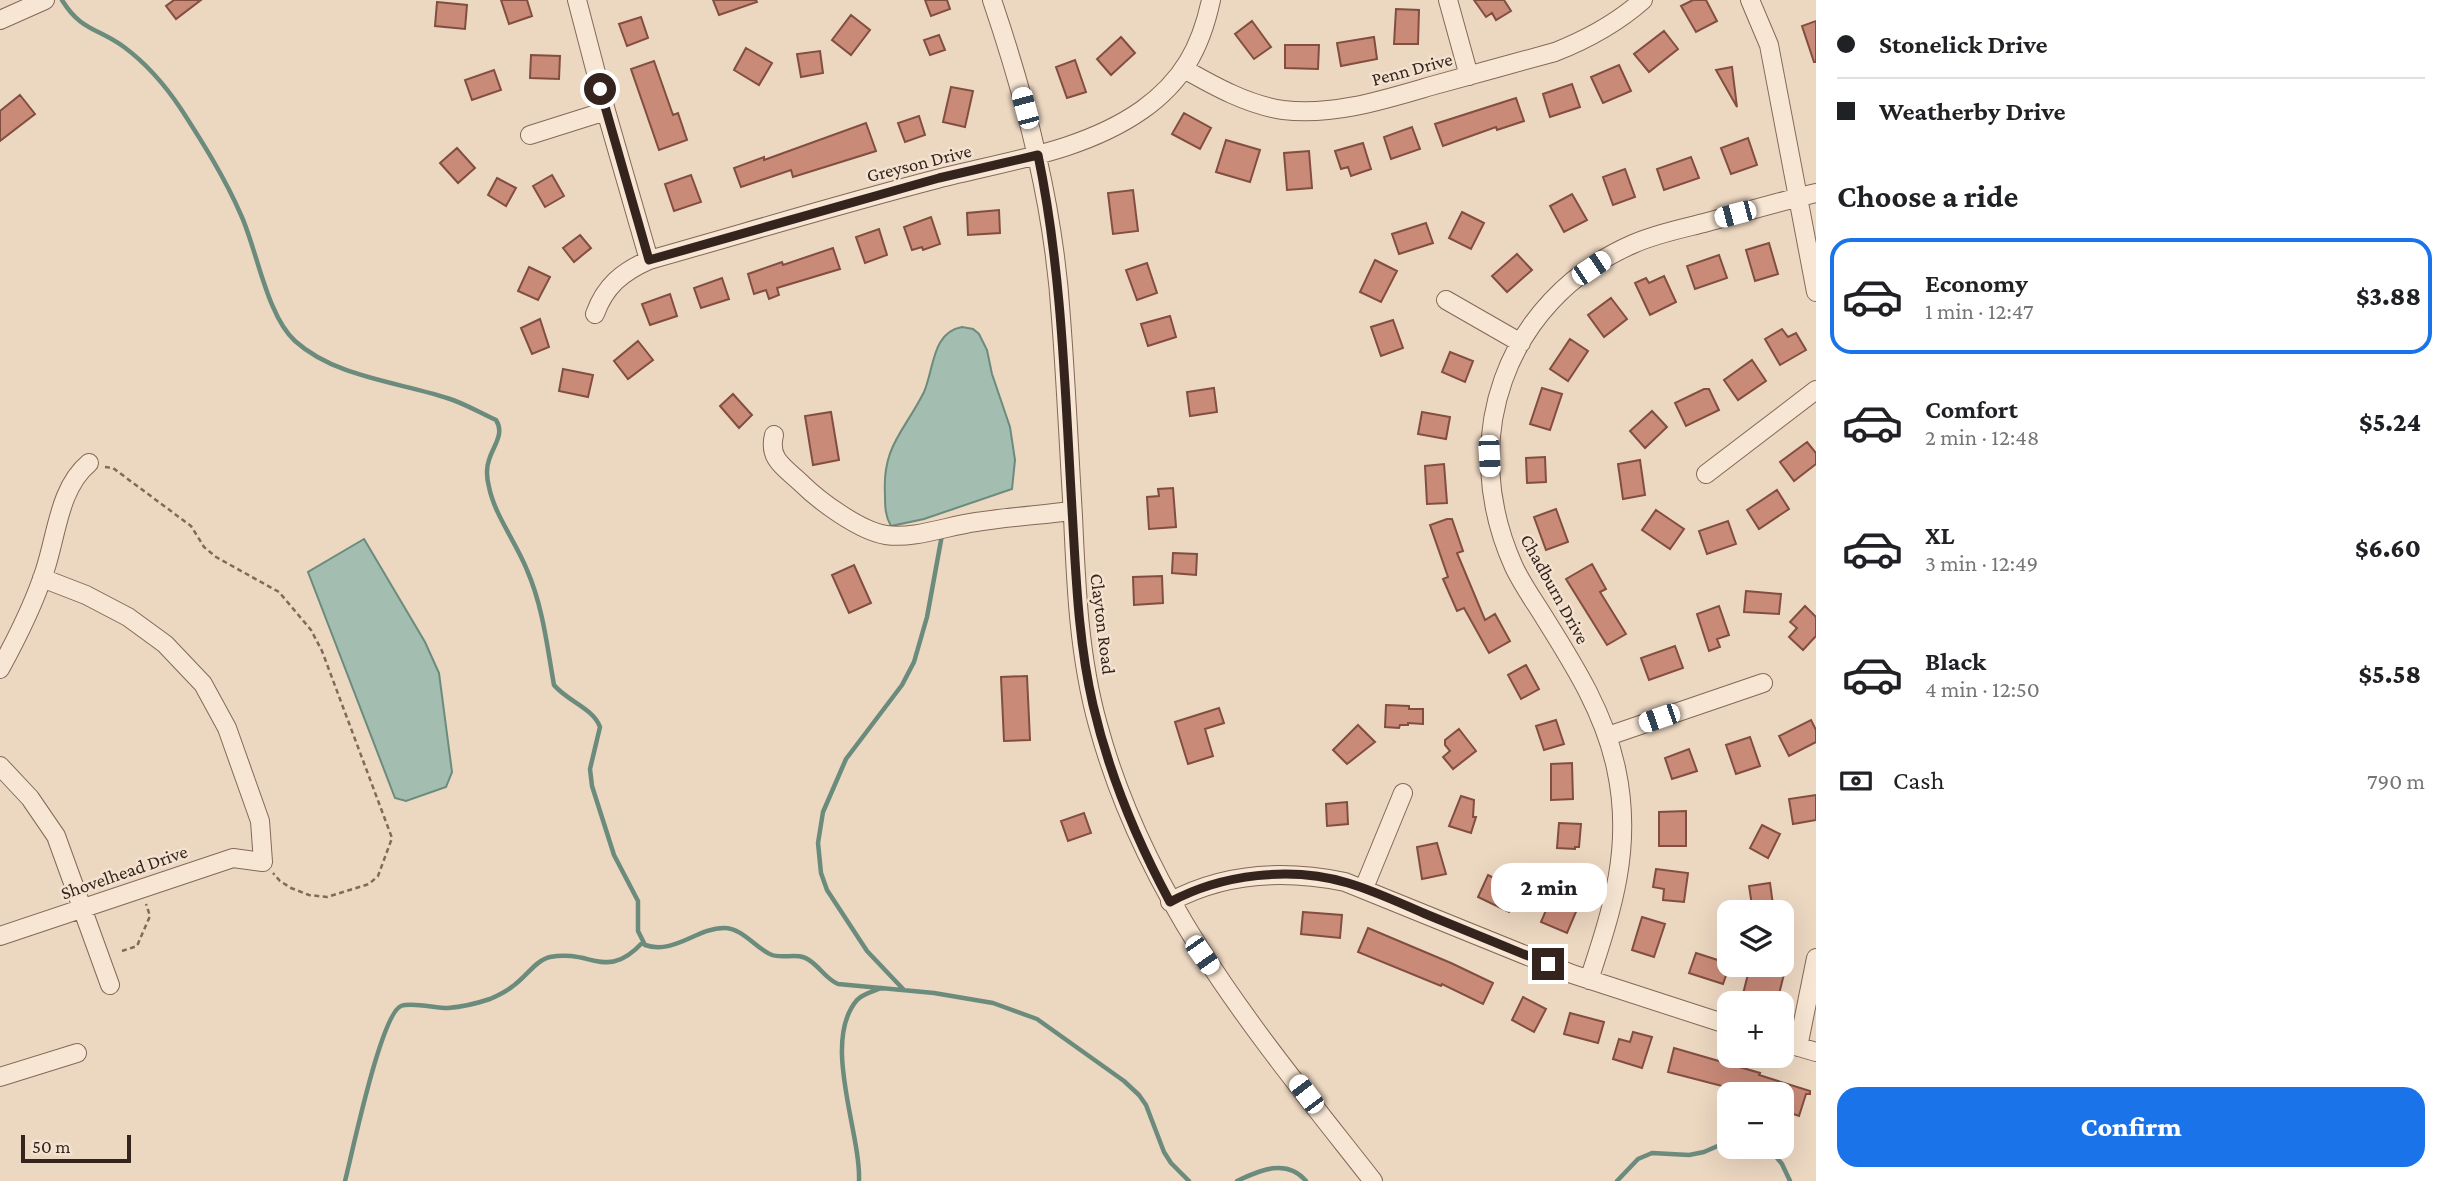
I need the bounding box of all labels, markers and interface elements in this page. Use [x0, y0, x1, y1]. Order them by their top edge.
text: Stonelick Drive [1879, 30, 2048, 59]
street label: Penn Drive [1369, 48, 1455, 90]
route start [584, 73, 616, 105]
car [1010, 85, 1041, 131]
text: Weatherby Drive [1879, 97, 2066, 126]
street label: Greyson Drive [864, 140, 974, 186]
text: Choose a ride [1837, 178, 2018, 214]
car [1712, 198, 1759, 230]
car [1568, 248, 1615, 288]
icon: car [1841, 265, 1904, 328]
text: Economy [1925, 269, 2028, 298]
text: $3.88 [2356, 282, 2421, 311]
text: 1 min · 12:47 [1925, 298, 2034, 324]
icon: car [1841, 391, 1904, 454]
text: Comfort [1925, 395, 2018, 424]
text: $5.24 [2359, 408, 2421, 437]
text: 2 min · 12:48 [1925, 424, 2039, 450]
car [1478, 434, 1501, 478]
icon: car [1841, 517, 1904, 580]
text: XL [1925, 521, 1954, 550]
street label: Chadburn Drive [1516, 531, 1594, 647]
text: $6.60 [2355, 534, 2421, 563]
text: 3 min · 12:49 [1925, 550, 2038, 576]
street label: Clayton Road [1086, 572, 1120, 676]
icon: car [1841, 643, 1904, 706]
text: Black [1925, 647, 1986, 676]
text: $5.58 [2358, 660, 2421, 689]
text: 4 min · 12:50 [1925, 676, 2040, 702]
car [1636, 701, 1683, 735]
icon: cash [1837, 762, 1875, 800]
text: Cash [1893, 766, 1944, 795]
text: 790 m [2367, 768, 2425, 794]
street label: Shovelhead Drive [58, 840, 190, 904]
callout: 2 min [1490, 862, 1606, 912]
text: 2 min [1521, 874, 1577, 900]
map controls [1717, 900, 1794, 1159]
button: layers [1717, 900, 1794, 977]
car [1182, 932, 1223, 978]
route end [1532, 948, 1564, 980]
button: + [1717, 991, 1794, 1068]
car [1285, 1071, 1328, 1117]
button: − [1717, 1082, 1794, 1159]
button: Confirm [1837, 1087, 2425, 1167]
scale bar [21, 1132, 131, 1164]
text: 50 m [32, 1136, 71, 1157]

